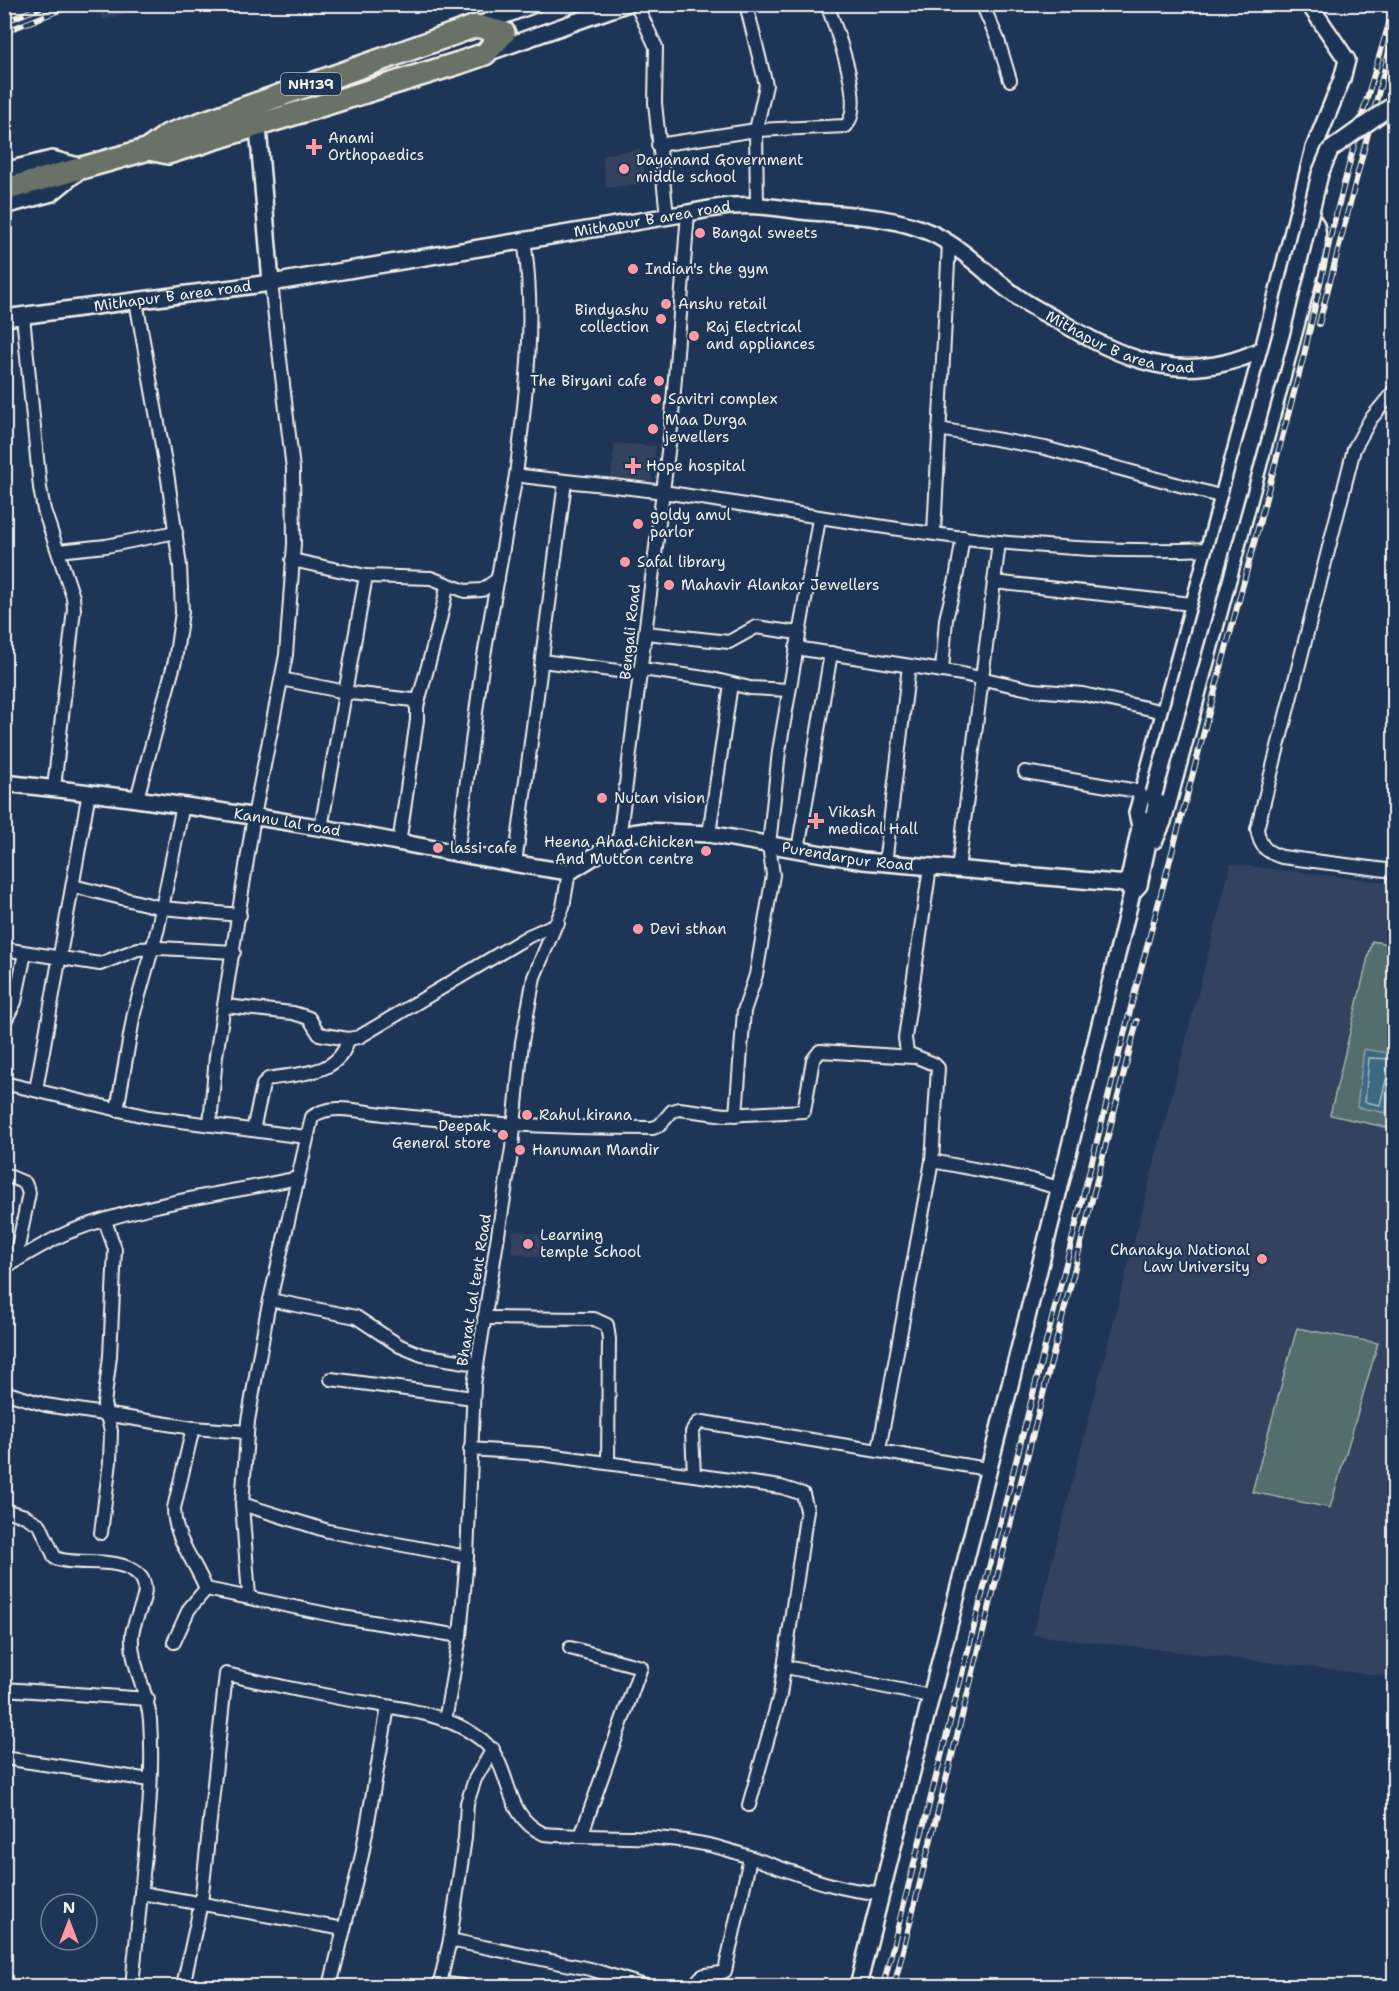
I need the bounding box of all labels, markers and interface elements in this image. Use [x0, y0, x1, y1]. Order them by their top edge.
road number: NH139 [281, 73, 341, 95]
place label: Anami Orthopaedics [328, 128, 424, 165]
marker: Anami Orthopaedics [305, 138, 323, 156]
place label: Dayanand Government middle school [636, 150, 804, 187]
marker: Dayanand Government middle school [617, 162, 631, 176]
street label: Mithapur B area road [572, 196, 732, 242]
place label: Bangal sweets [712, 223, 818, 243]
marker: Bangal sweets [693, 226, 707, 240]
place label: Indian's the gym [645, 259, 768, 279]
marker: Indian's the gym [626, 262, 640, 276]
street label: Mithapur B area road [93, 276, 253, 316]
place label: Anshu retail [678, 294, 767, 314]
marker: Anshu retail [659, 297, 673, 311]
place label: Bindyashu collection [575, 300, 649, 337]
street label: Mithapur B area road [1042, 306, 1195, 378]
marker: Bindyashu collection [654, 312, 668, 326]
place label: Raj Electrical and appliances [706, 317, 815, 354]
marker: Raj Electrical and appliances [687, 329, 701, 343]
place label: The Biryani cafe [530, 371, 647, 391]
marker: The Biryani cafe [652, 374, 666, 388]
place label: Savitri complex [668, 389, 778, 409]
marker: Savitri complex [649, 392, 663, 406]
place label: Maa Durga jewellers [664, 410, 747, 447]
marker: Maa Durga jewellers [646, 422, 660, 436]
place label: Hope hospital [646, 456, 746, 476]
marker: Hope hospital [624, 457, 642, 475]
place label: goldy amul parlor [650, 505, 732, 542]
marker: goldy amul parlor [631, 517, 645, 531]
place label: Safal library [637, 552, 726, 572]
marker: Safal library [618, 555, 632, 569]
place label: Mahavir Alankar Jewellers [681, 575, 879, 595]
marker: Mahavir Alankar Jewellers [662, 578, 676, 592]
street label: Bengali Road [615, 583, 645, 681]
place label: Nutan vision [614, 788, 705, 808]
marker: Nutan vision [595, 791, 609, 805]
place label: Vikash medical Hall [828, 802, 918, 839]
street label: Kannu lal road [232, 803, 343, 841]
marker: Vikash medical Hall [809, 814, 823, 828]
place label: Heena Ahad Chicken And Mutton centre [544, 832, 694, 869]
street label: Purendarpur Road [780, 837, 915, 875]
place label: lassi cafe [450, 838, 517, 858]
marker: lassi cafe [431, 841, 445, 855]
marker: Heena Ahad Chicken And Mutton centre [699, 844, 713, 858]
place label: Devi sthan [650, 919, 726, 939]
marker: Devi sthan [631, 922, 645, 936]
place label: Rahul kirana [539, 1105, 633, 1125]
marker: Rahul kirana [520, 1108, 534, 1122]
place label: Deepak General store [392, 1116, 491, 1153]
marker: Deepak General store [496, 1128, 510, 1142]
place label: Hanuman Mandir [532, 1140, 660, 1160]
marker: Hanuman Mandir [513, 1143, 527, 1157]
street label: Bharat Lal tent Road [452, 1212, 496, 1368]
place label: Learning temple School [540, 1225, 641, 1262]
marker: Learning temple School [521, 1237, 535, 1251]
place label: Chanakya National Law University [1110, 1240, 1250, 1277]
marker: Chanakya National Law University [1255, 1252, 1269, 1266]
north arrow [39, 1892, 99, 1952]
text: N [63, 1897, 75, 1918]

